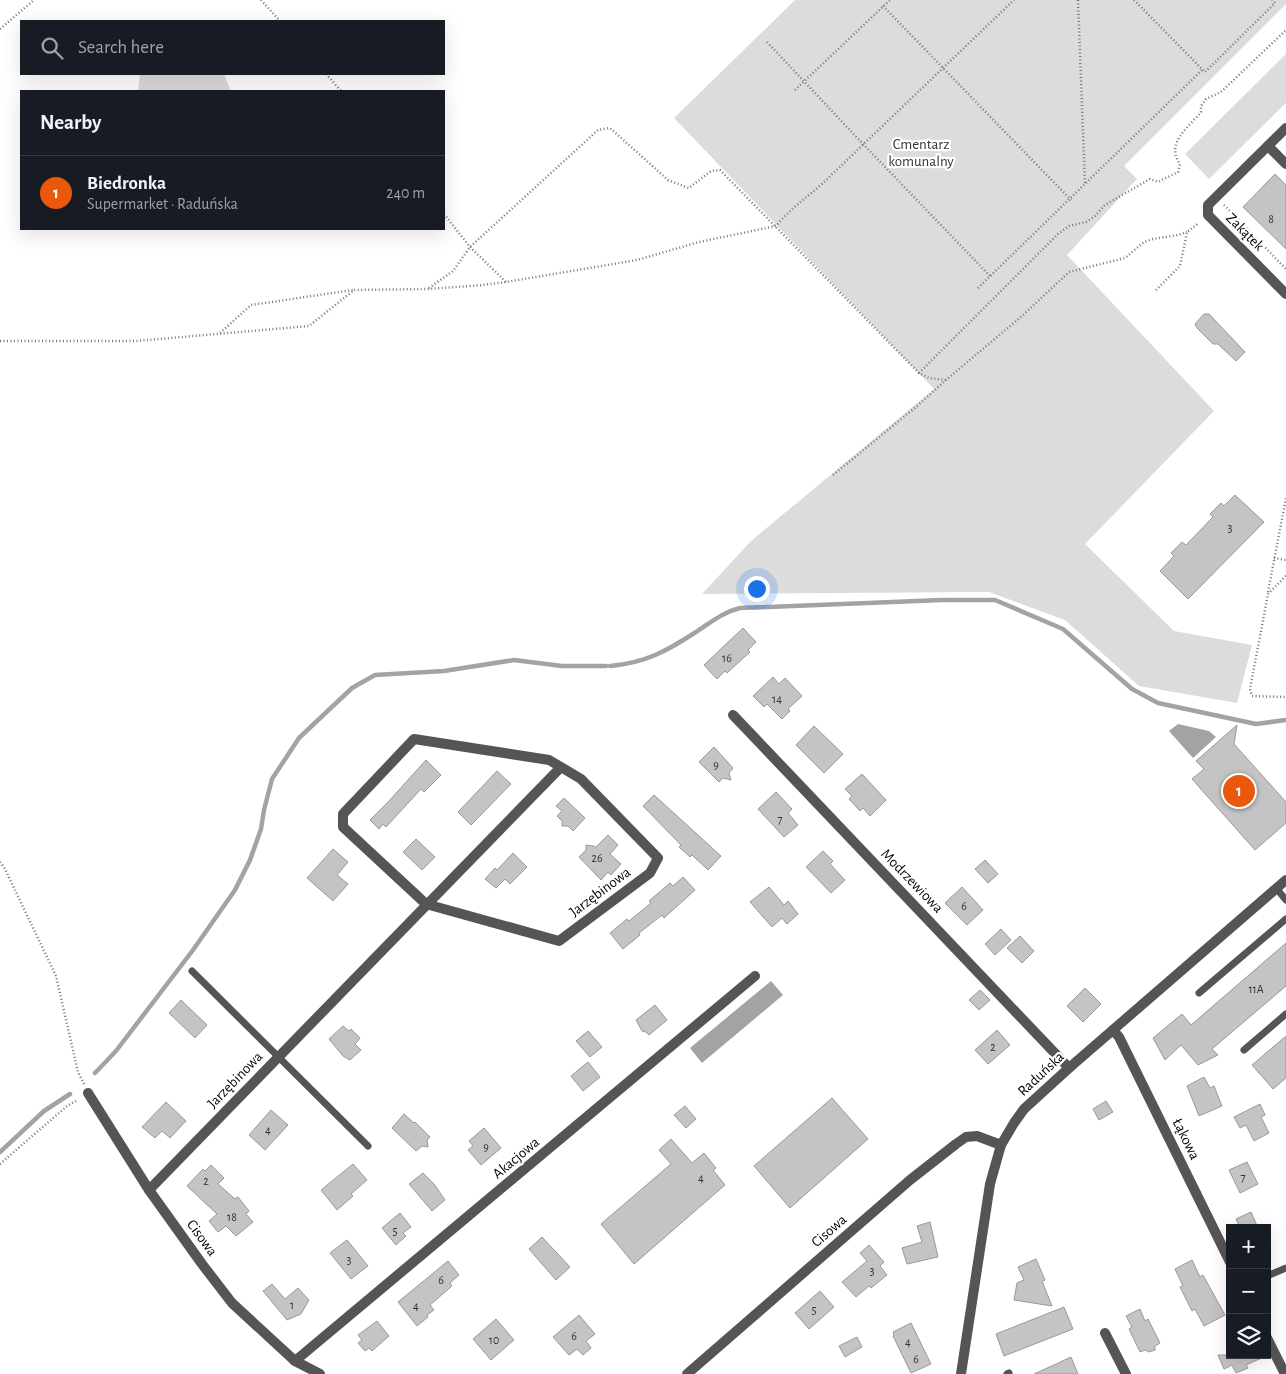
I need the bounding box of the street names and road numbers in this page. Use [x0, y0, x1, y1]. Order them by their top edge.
street label: Zakątek [1223, 210, 1267, 254]
street label: Modrzewiowa [878, 846, 946, 916]
street label: Jarzębinowa [567, 864, 633, 920]
street label: Jarzębinowa [205, 1049, 265, 1111]
street label: Raduńska [1015, 1049, 1067, 1099]
street label: Łąkowa [1170, 1116, 1202, 1162]
street label: Akacjowa [490, 1134, 542, 1182]
street label: Cisowa [809, 1212, 849, 1250]
street label: Cisowa [184, 1217, 220, 1259]

